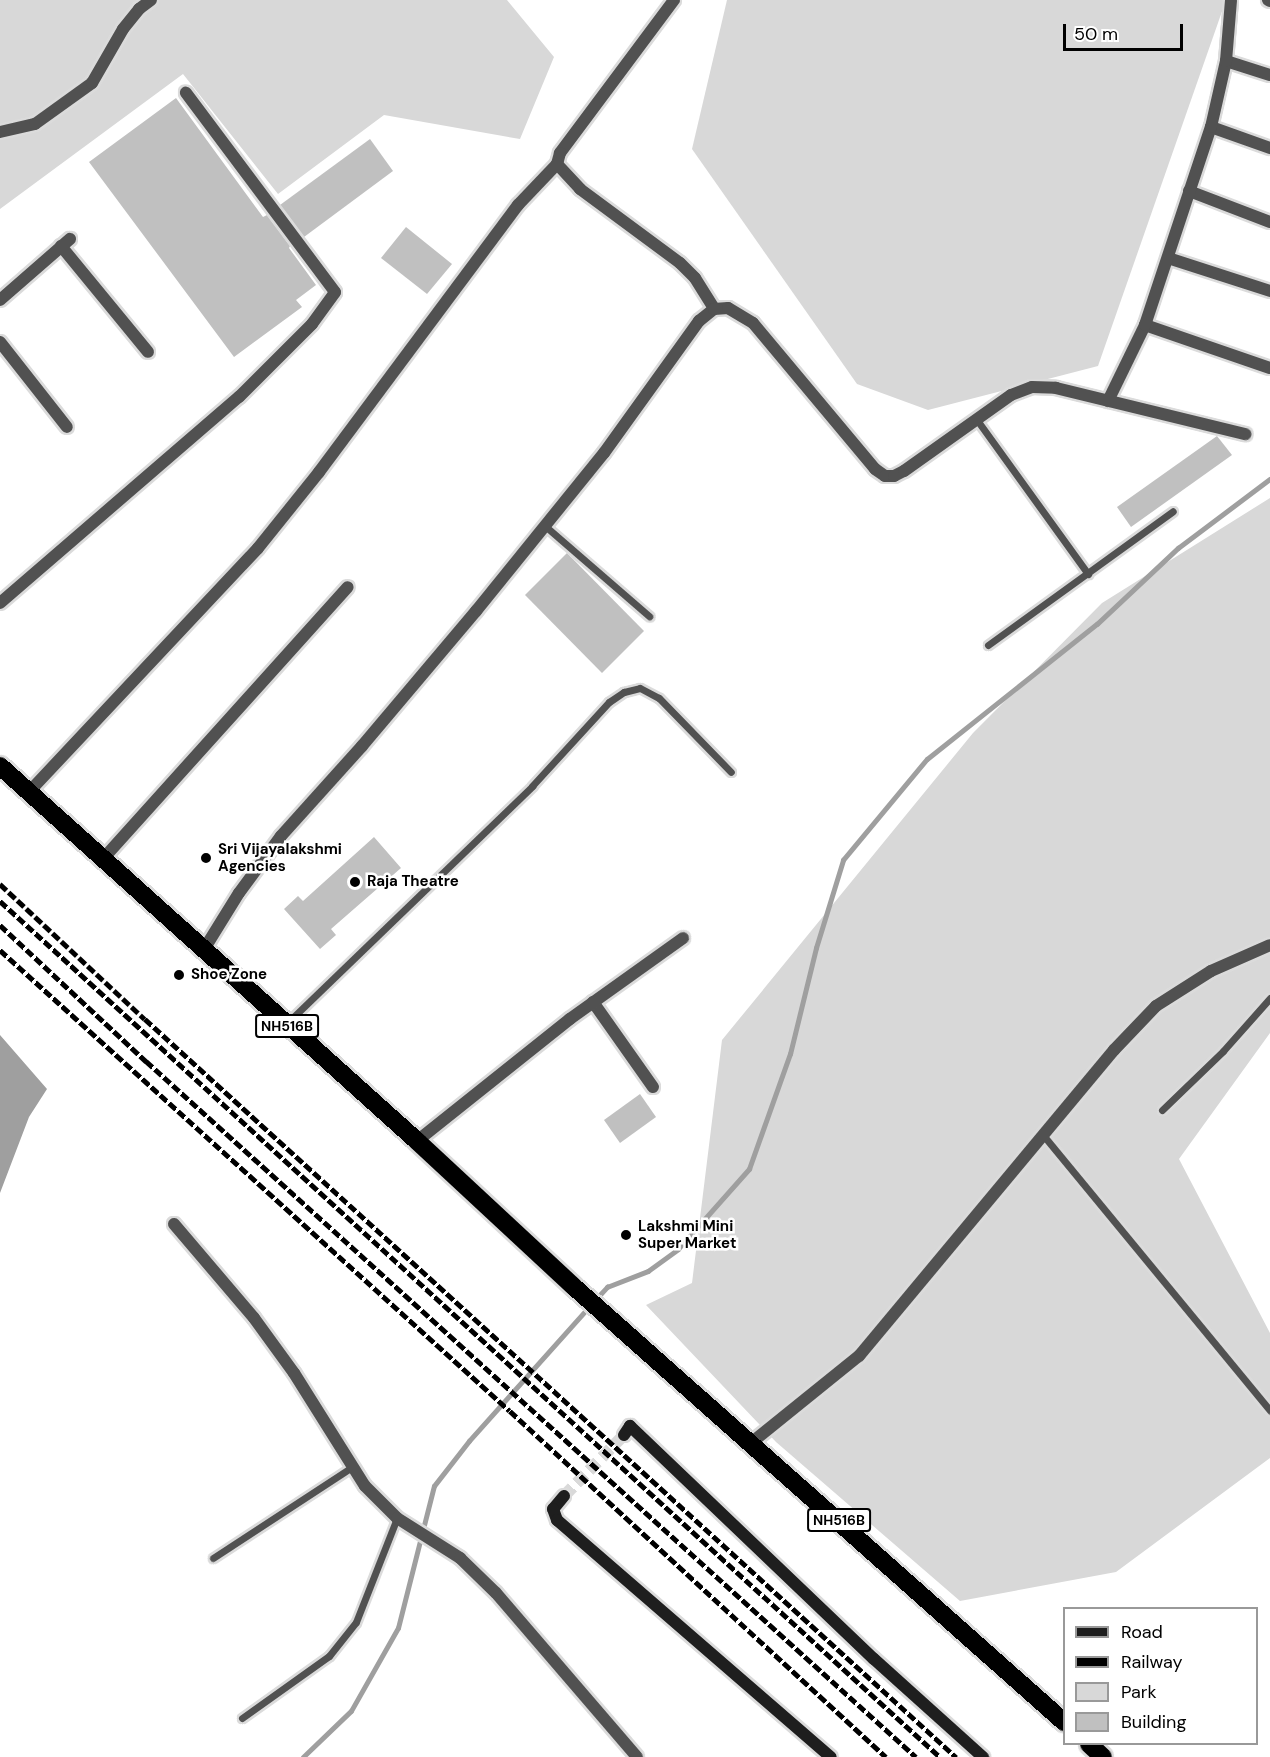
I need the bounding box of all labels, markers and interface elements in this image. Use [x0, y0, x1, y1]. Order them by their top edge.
scale bar [1066, 12, 1186, 50]
text: 50 m [1074, 22, 1118, 46]
place label: Sri Vijayalakshmi Agencies [218, 840, 342, 875]
marker: Sri Vijayalakshmi Agencies [199, 851, 213, 865]
place label: Raja Theatre [367, 873, 459, 891]
marker: Raja Theatre [348, 875, 362, 889]
place label: Shoe Zone [191, 966, 267, 984]
marker: Shoe Zone [172, 968, 186, 982]
road number: NH516B [254, 1015, 320, 1037]
place label: Lakshmi Mini Super Market [638, 1217, 736, 1252]
marker: Lakshmi Mini Super Market [619, 1228, 633, 1242]
road number: NH516B [806, 1509, 872, 1531]
legend [1063, 1607, 1258, 1745]
text: Road [1121, 1620, 1163, 1644]
text: Railway [1121, 1650, 1183, 1674]
text: Park [1121, 1680, 1157, 1704]
text: Building [1121, 1710, 1186, 1734]

